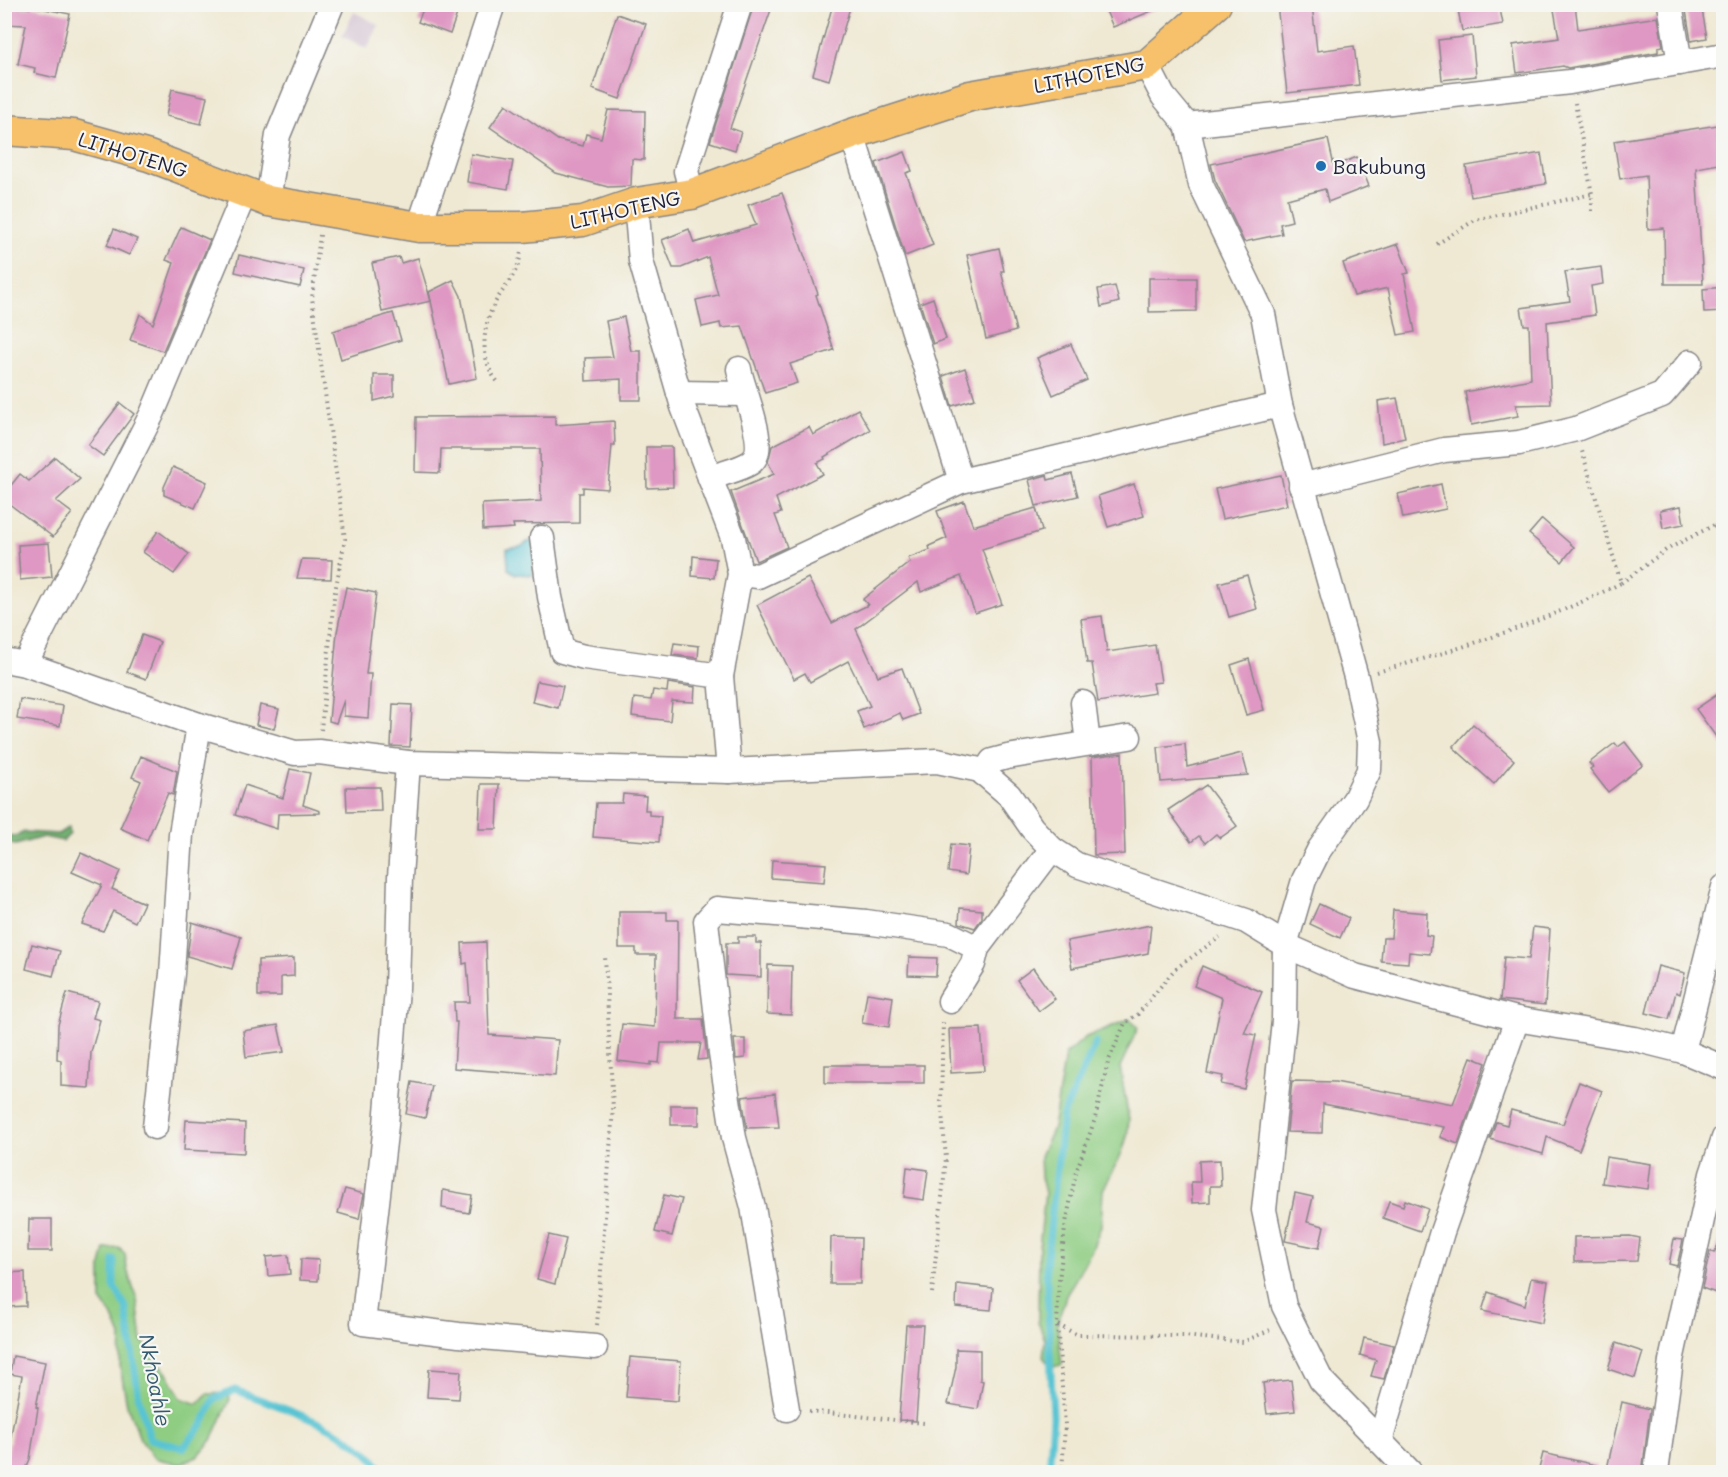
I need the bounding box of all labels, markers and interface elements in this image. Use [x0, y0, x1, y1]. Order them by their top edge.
street label: LITHOTENG [1031, 50, 1147, 98]
street label: LITHOTENG [75, 125, 191, 183]
place label: Bakubung [1333, 153, 1426, 179]
marker: Bakubung [1314, 159, 1328, 173]
street label: LITHOTENG [567, 184, 683, 234]
water label: Nkhoahle [134, 1331, 178, 1429]

